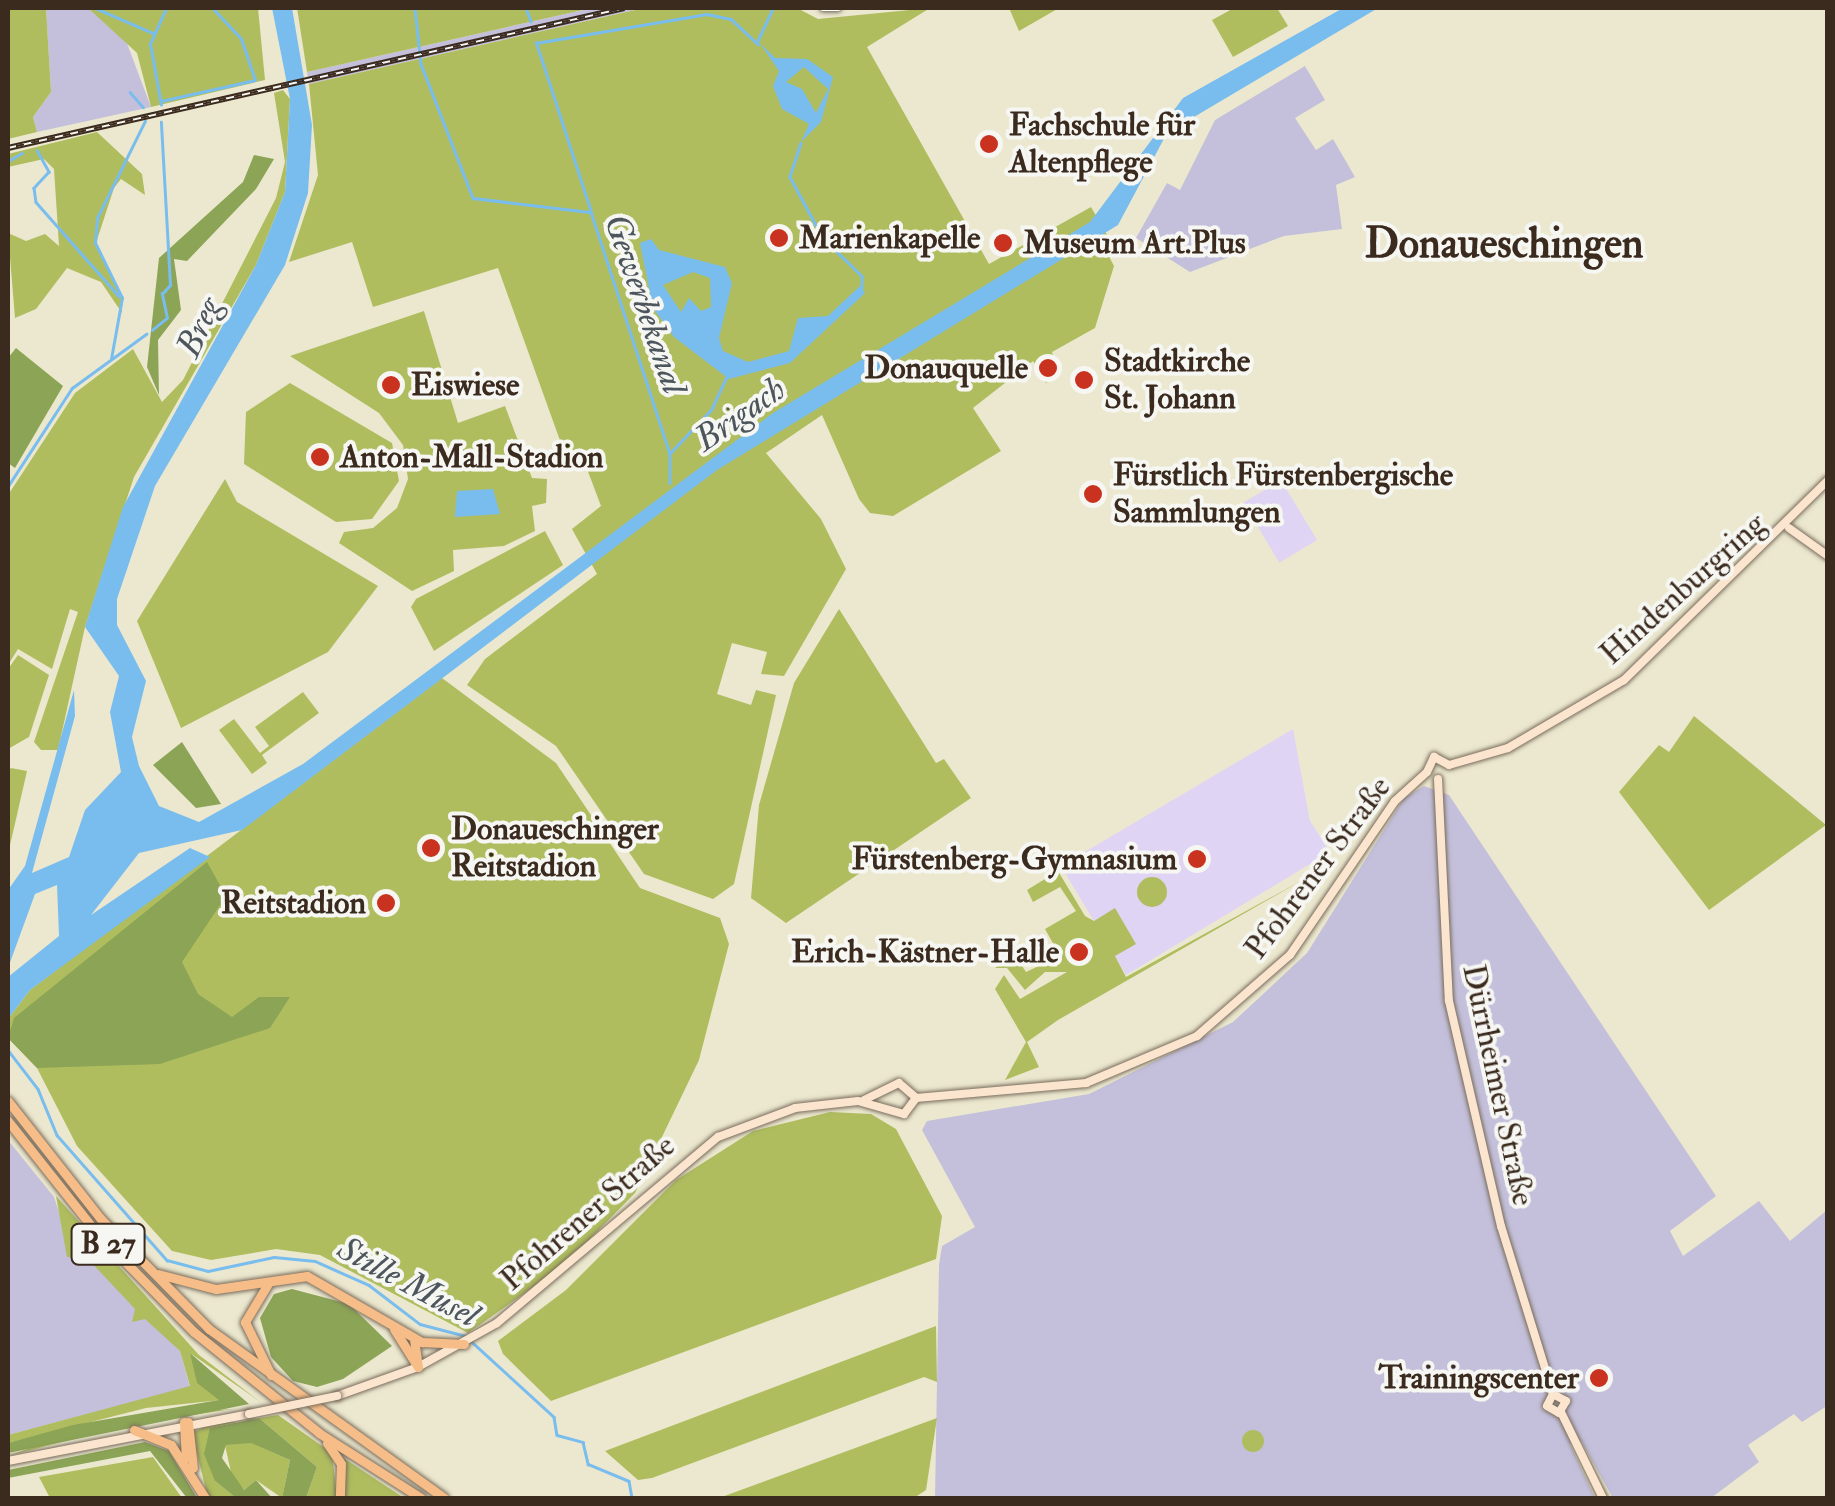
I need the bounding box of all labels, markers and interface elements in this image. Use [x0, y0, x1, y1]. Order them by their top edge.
place label: Fachschule für Altenpflege [1009, 107, 1195, 182]
marker: Fachschule für Altenpflege [978, 133, 1000, 155]
water label: Gewerbekanal [595, 209, 695, 399]
place label: Marienkapelle [799, 219, 980, 257]
district label: Donaueschingen [1365, 219, 1643, 269]
place label: Museum Art.Plus [1023, 224, 1246, 262]
marker: Marienkapelle [768, 227, 790, 249]
marker: Museum Art.Plus [992, 232, 1014, 254]
water label: Breg [167, 291, 231, 363]
place label: Stadtkirche St. Johann [1104, 343, 1250, 418]
place label: Donauquelle [864, 349, 1028, 387]
marker: Donauquelle [1037, 357, 1059, 379]
place label: Eiswiese [411, 366, 519, 404]
water label: Brigach [686, 368, 794, 460]
marker: Stadtkirche St. Johann [1073, 369, 1095, 391]
marker: Eiswiese [380, 374, 402, 396]
place label: Anton-Mall-Stadion [340, 438, 604, 476]
marker: Anton-Mall-Stadion [309, 446, 331, 468]
place label: Fürstlich Fürstenbergische Sammlungen [1113, 457, 1453, 532]
marker: Fürstlich Fürstenbergische Sammlungen [1082, 483, 1104, 505]
street label: Hindenburgring [1592, 505, 1774, 673]
street label: Pfohrener Straße [1237, 769, 1399, 967]
place label: Donaueschinger Reitstadion [451, 811, 659, 886]
marker: Donaueschinger Reitstadion [420, 837, 442, 859]
place label: Fürstenberg-Gymnasium [852, 840, 1177, 878]
marker: Fürstenberg-Gymnasium [1186, 848, 1208, 870]
place label: Reitstadion [221, 884, 366, 922]
marker: Reitstadion [375, 892, 397, 914]
place label: Erich-Kästner-Halle [791, 933, 1059, 971]
marker: Erich-Kästner-Halle [1068, 941, 1090, 963]
street label: Dürrheimer Straße [1454, 961, 1542, 1209]
street label: Pfohrener Straße [493, 1127, 683, 1299]
road number: B 27 [70, 1219, 146, 1269]
water label: Stille Musel [330, 1227, 486, 1337]
place label: Trainingscenter [1379, 1359, 1579, 1397]
marker: Trainingscenter [1588, 1367, 1610, 1389]

